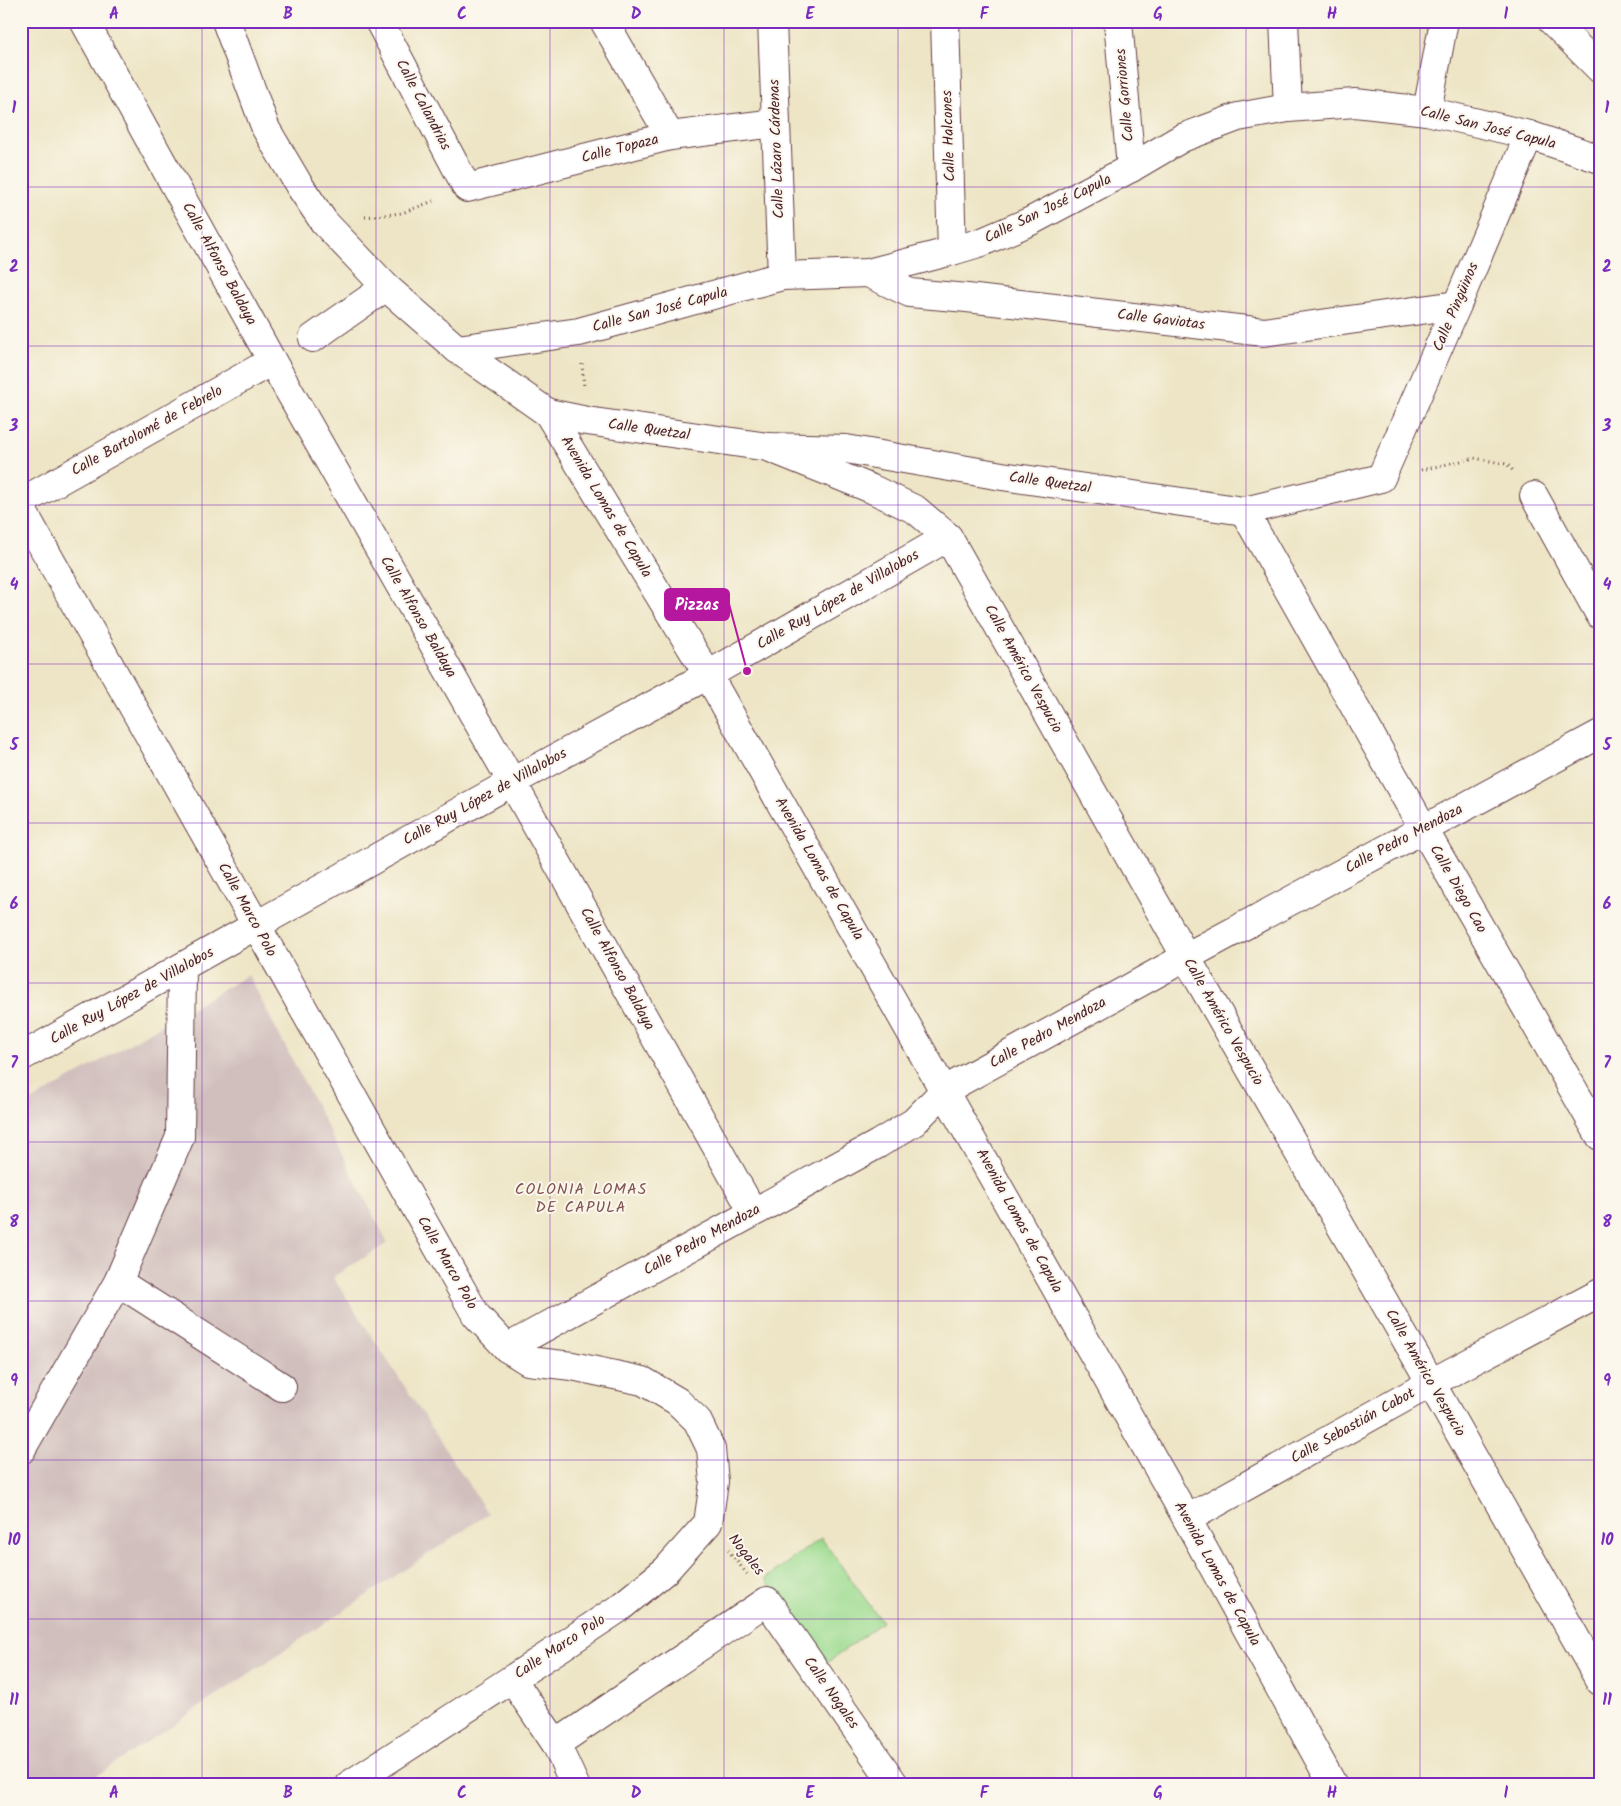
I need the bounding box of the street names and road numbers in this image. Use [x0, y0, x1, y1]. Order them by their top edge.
street label: Calle Gorriones [1109, 47, 1141, 143]
street label: Calle Calandrias [389, 55, 457, 155]
street label: Calle Lázaro Cárdenas [763, 78, 791, 219]
street label: Calle Halcones [935, 89, 963, 182]
street label: Calle San José Capula [1418, 100, 1558, 156]
street label: Calle Topaza [579, 128, 661, 170]
street label: Calle San José Capula [980, 168, 1116, 250]
street label: Calle Alfonso Baldaya [175, 198, 263, 330]
street label: Calle Pingüinos [1426, 258, 1486, 355]
street label: Calle San José Capula [590, 280, 730, 340]
street label: Calle Gaviotas [1116, 303, 1207, 337]
street label: Calle Bartolomé de Febrelo [67, 379, 227, 483]
street label: Calle Quetzal [606, 412, 692, 448]
street label: Avenida Lomas de Capula [554, 431, 658, 583]
street label: Calle Quetzal [1007, 465, 1093, 501]
street label: Calle Ruy López de Villalobos [752, 543, 924, 656]
street label: Calle Alfonso Baldaya [373, 551, 463, 683]
street label: Calle Américo Vespucio [978, 600, 1069, 738]
street label: Calle Ruy López de Villalobos [399, 742, 572, 852]
street label: Avenida Lomas de Capula [768, 793, 870, 945]
street label: Calle Pedro Mendoza [1341, 798, 1467, 880]
street label: Calle Diego Cao [1423, 840, 1493, 938]
street label: Calle Marco Polo [211, 858, 283, 962]
street label: Calle Alfonso Baldaya [573, 903, 661, 1035]
street label: Calle Ruy López de Villalobos [46, 941, 219, 1051]
street label: Calle Américo Vespucio [1177, 953, 1270, 1091]
street label: Calle Pedro Mendoza [985, 991, 1111, 1075]
street label: Avenida Lomas de Capula [969, 1144, 1069, 1298]
street label: Calle Pedro Mendoza [639, 1198, 765, 1282]
street label: Calle Marco Polo [410, 1212, 484, 1315]
street label: Calle Américo Vespucio [1379, 1304, 1472, 1442]
street label: Calle Sebastián Cabot [1286, 1382, 1420, 1470]
street label: Avenida Lomas de Capula [1167, 1497, 1267, 1651]
street label: Nogales [722, 1529, 771, 1582]
street label: Calle Marco Polo [509, 1608, 611, 1686]
street label: Calle Nogales [797, 1652, 865, 1735]

